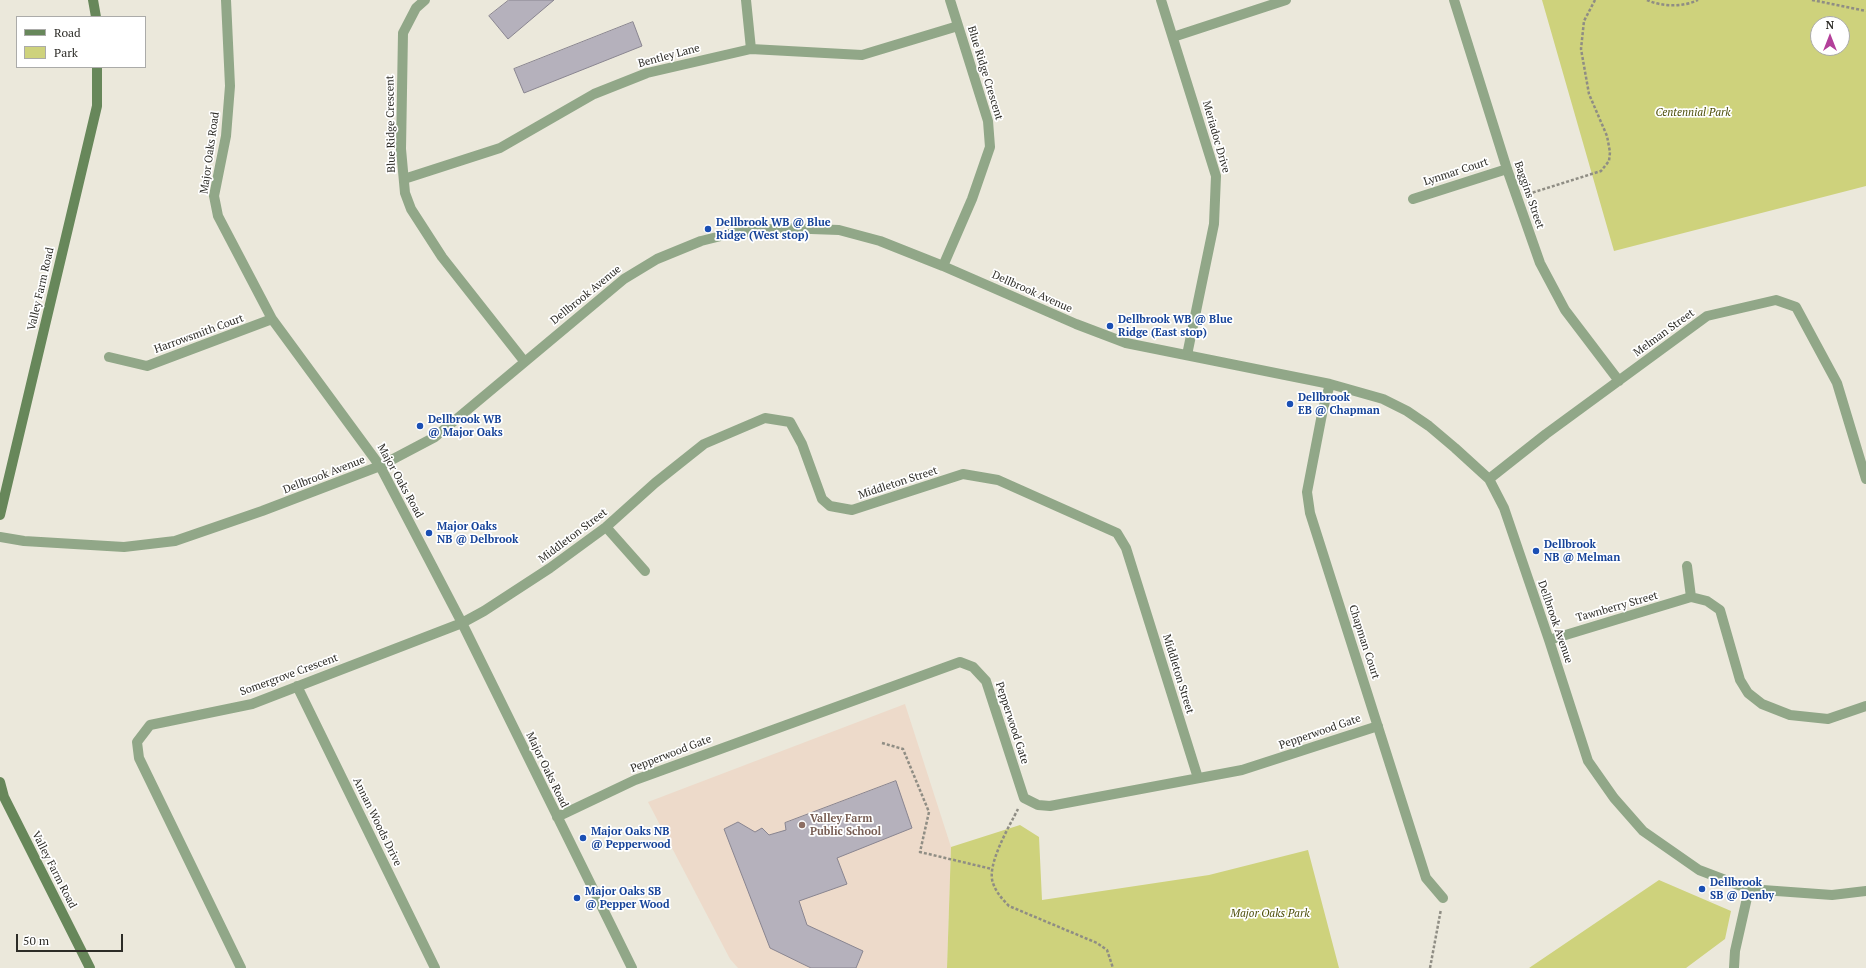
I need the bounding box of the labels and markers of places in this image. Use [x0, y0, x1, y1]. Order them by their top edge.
place label: Dellbrook WB @ Blue Ridge (West stop) [716, 216, 831, 242]
marker: Dellbrook WB @ Blue Ridge (West stop) [703, 224, 713, 234]
place label: Dellbrook WB @ Blue Ridge (East stop) [1118, 313, 1233, 339]
marker: Dellbrook WB @ Blue Ridge (East stop) [1105, 321, 1115, 331]
place label: Dellbrook EB @ Chapman [1298, 391, 1380, 417]
marker: Dellbrook EB @ Chapman [1285, 399, 1295, 409]
place label: Dellbrook WB @ Major Oaks [428, 413, 503, 439]
marker: Dellbrook WB @ Major Oaks [415, 421, 425, 431]
place label: Major Oaks NB @ Delbrook [437, 520, 518, 546]
marker: Major Oaks NB @ Delbrook [424, 528, 434, 538]
place label: Dellbrook NB @ Melman [1544, 538, 1620, 564]
marker: Dellbrook NB @ Melman [1531, 546, 1541, 556]
place label: Valley Farm Public School [810, 812, 881, 838]
marker: Valley Farm Public School [797, 820, 807, 830]
place label: Major Oaks NB @ Pepperwood [591, 825, 671, 851]
marker: Major Oaks NB @ Pepperwood [578, 833, 588, 843]
place label: Dellbrook SB @ Denby [1710, 876, 1774, 902]
marker: Dellbrook SB @ Denby [1697, 884, 1707, 894]
place label: Major Oaks SB @ Pepper Wood [585, 885, 669, 911]
marker: Major Oaks SB @ Pepper Wood [572, 893, 582, 903]

